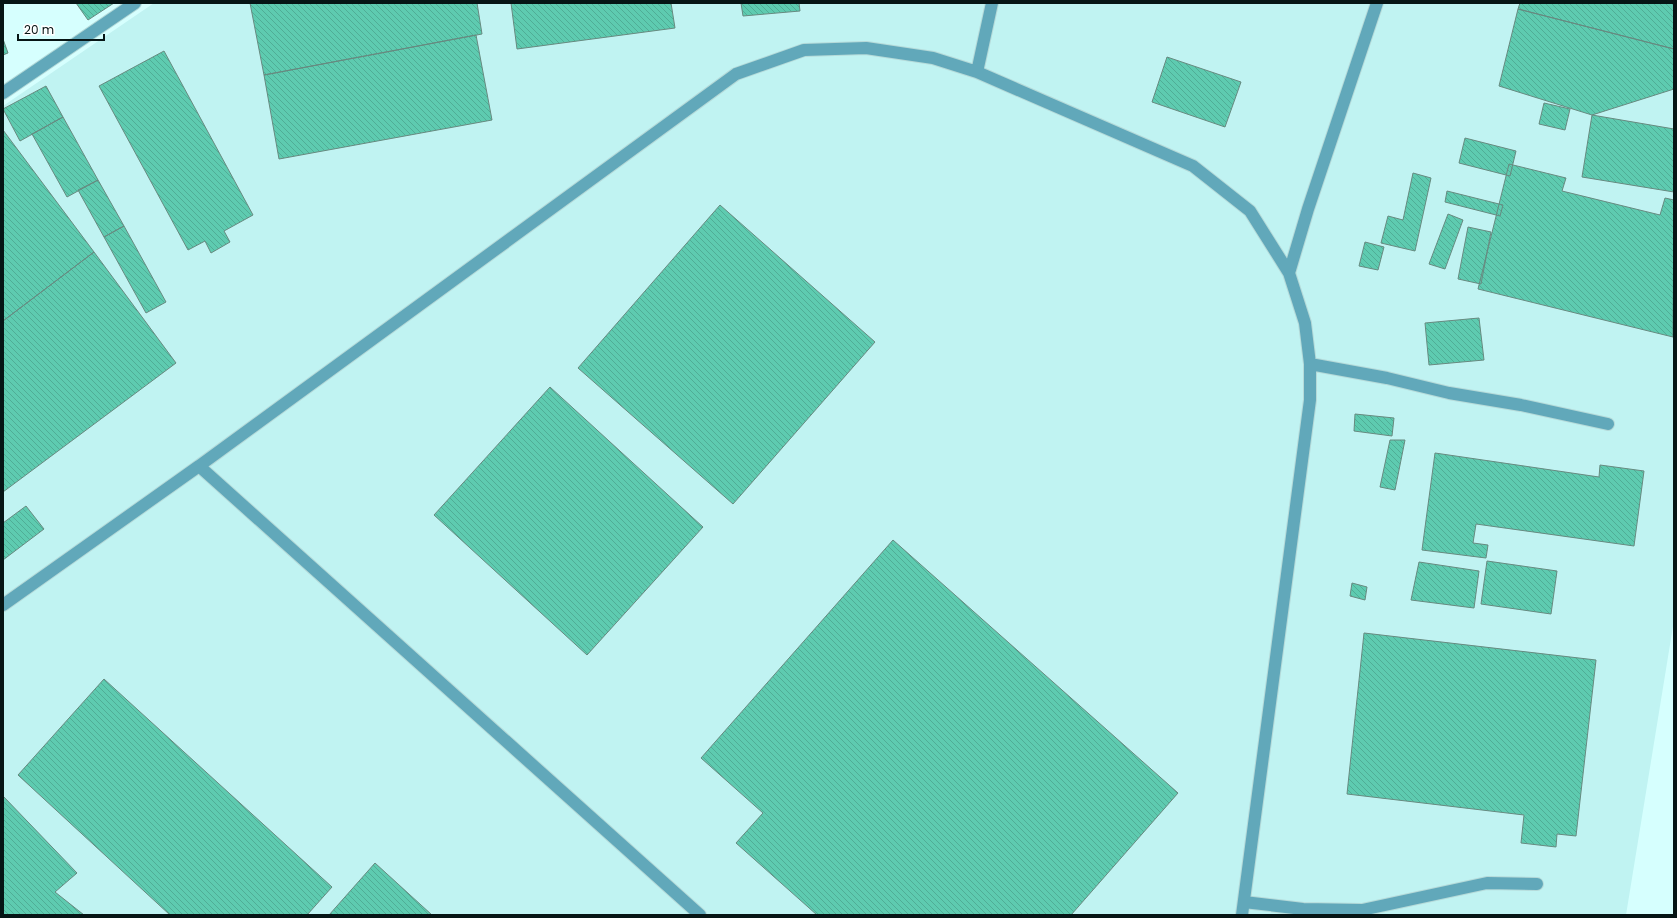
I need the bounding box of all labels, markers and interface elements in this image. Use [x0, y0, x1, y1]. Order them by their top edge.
scale bar [18, 16, 104, 42]
text: 20 m [24, 21, 54, 38]

